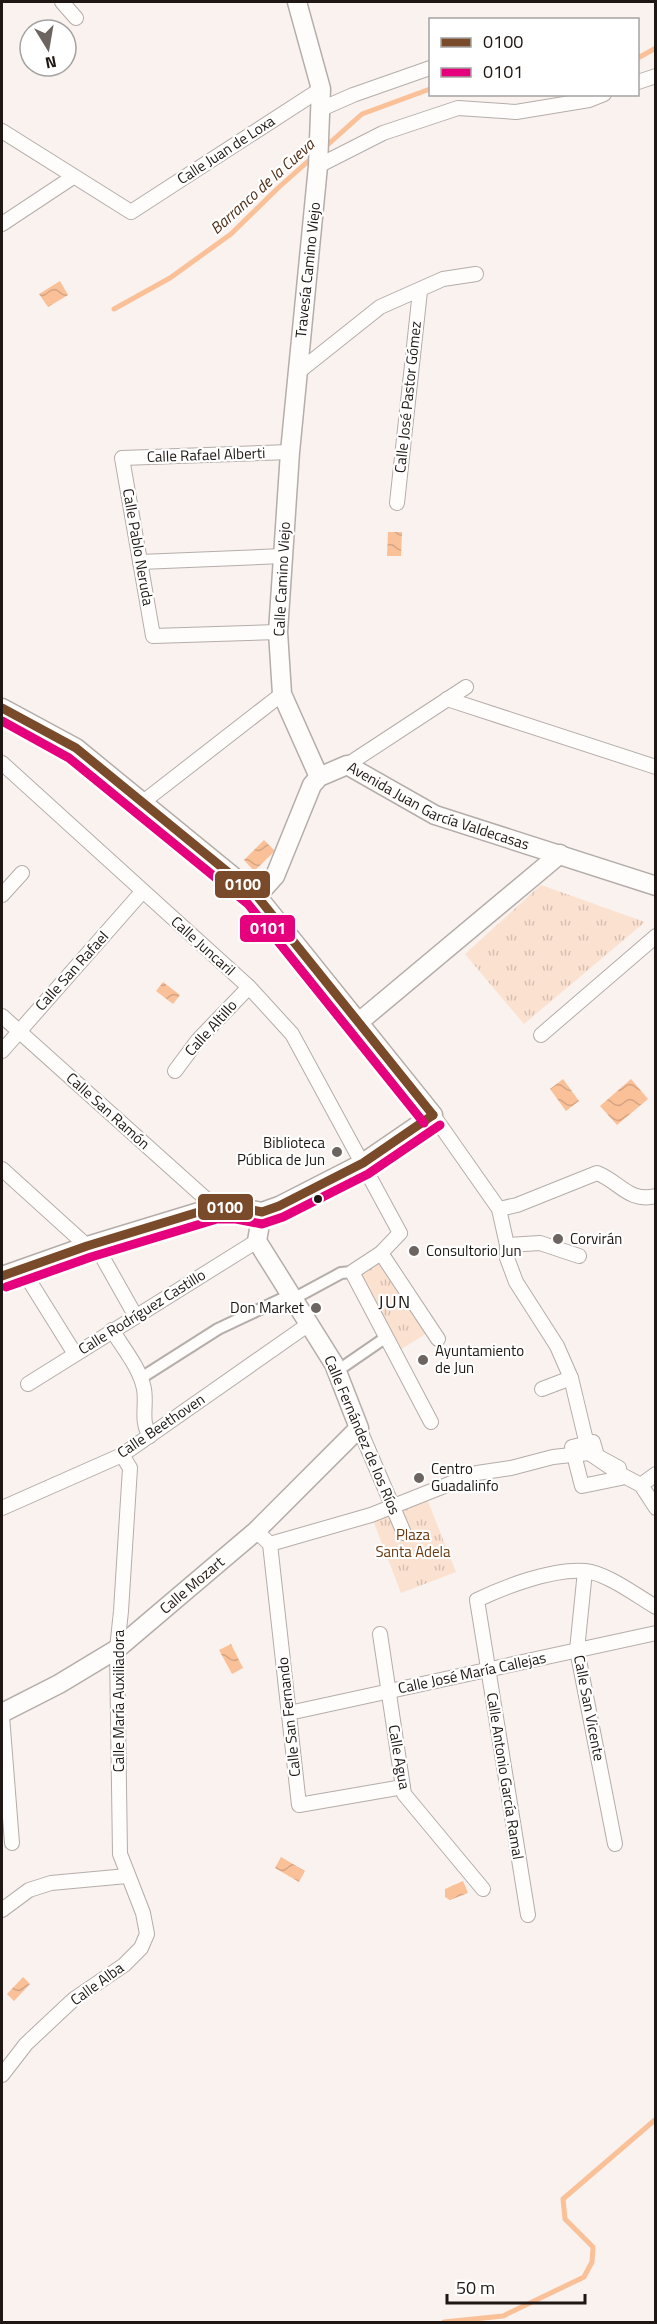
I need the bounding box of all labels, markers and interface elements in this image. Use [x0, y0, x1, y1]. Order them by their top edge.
north arrow [18, 18, 78, 78]
legend [429, 18, 639, 96]
text: 0100 [483, 28, 523, 55]
text: N [43, 50, 59, 76]
text: 0101 [483, 58, 523, 85]
street label: Calle Juan de Loxa [172, 109, 280, 190]
water label: Barranco de la Cueva [205, 132, 320, 239]
street label: Travesía Camino Viejo [289, 201, 326, 339]
street label: Calle José Pastor Gómez [388, 320, 427, 474]
street label: Calle Rafael Alberti [146, 441, 266, 468]
street label: Calle Pablo Neruda [117, 486, 160, 608]
street label: Calle Camino Viejo [267, 521, 296, 637]
street label: Avenida Juan García Valdecasas [343, 756, 532, 856]
line badge: 0100 [214, 870, 271, 899]
text: 0100 [225, 872, 261, 896]
street label: Calle Juncaril [166, 910, 241, 981]
line badge: 0101 [239, 914, 296, 943]
text: 0101 [250, 916, 286, 940]
street label: Calle San Rafael [29, 926, 114, 1016]
street label: Calle Altillo [179, 994, 242, 1061]
street label: Calle San Ramón [61, 1067, 155, 1155]
place label: Biblioteca Pública de Jun [237, 1131, 325, 1171]
marker: Biblioteca Pública de Jun [330, 1145, 344, 1159]
line badge: 0100 [197, 1193, 254, 1221]
unlabelled marker [312, 1193, 324, 1205]
text: 0100 [207, 1195, 243, 1219]
place label: Corvirán [570, 1227, 622, 1250]
marker: Corvirán [551, 1232, 565, 1246]
place label: Consultorio Jun [426, 1239, 522, 1262]
marker: Consultorio Jun [407, 1244, 421, 1258]
street label: Calle Rodríguez Castillo [74, 1263, 210, 1360]
district label: JUN [378, 1288, 412, 1315]
place label: Don Market [230, 1296, 305, 1319]
marker: Don Market [309, 1301, 323, 1315]
place label: Ayuntamiento de Jun [435, 1339, 524, 1379]
street label: Calle Fernández de los Ríos [318, 1352, 406, 1518]
marker: Ayuntamiento de Jun [416, 1353, 430, 1367]
street label: Calle Beethoven [112, 1388, 209, 1464]
place label: Centro Guadalinfo [431, 1457, 499, 1497]
marker: Centro Guadalinfo [412, 1471, 426, 1485]
park label: Plaza Santa Adela [375, 1523, 451, 1563]
street label: Calle Mozart [154, 1550, 230, 1619]
street label: Calle María Auxiliadora [107, 1629, 130, 1772]
street label: Calle José María Callejas [396, 1646, 548, 1699]
street label: Calle San Vicente [568, 1653, 611, 1763]
street label: Calle San Fernando [271, 1656, 306, 1778]
street label: Calle Antonio García Ramal [481, 1691, 530, 1861]
street label: Calle Agua [382, 1723, 417, 1792]
street label: Calle Alba [65, 1956, 129, 2011]
scale bar [447, 2267, 585, 2305]
text: 50 m [456, 2274, 495, 2301]

